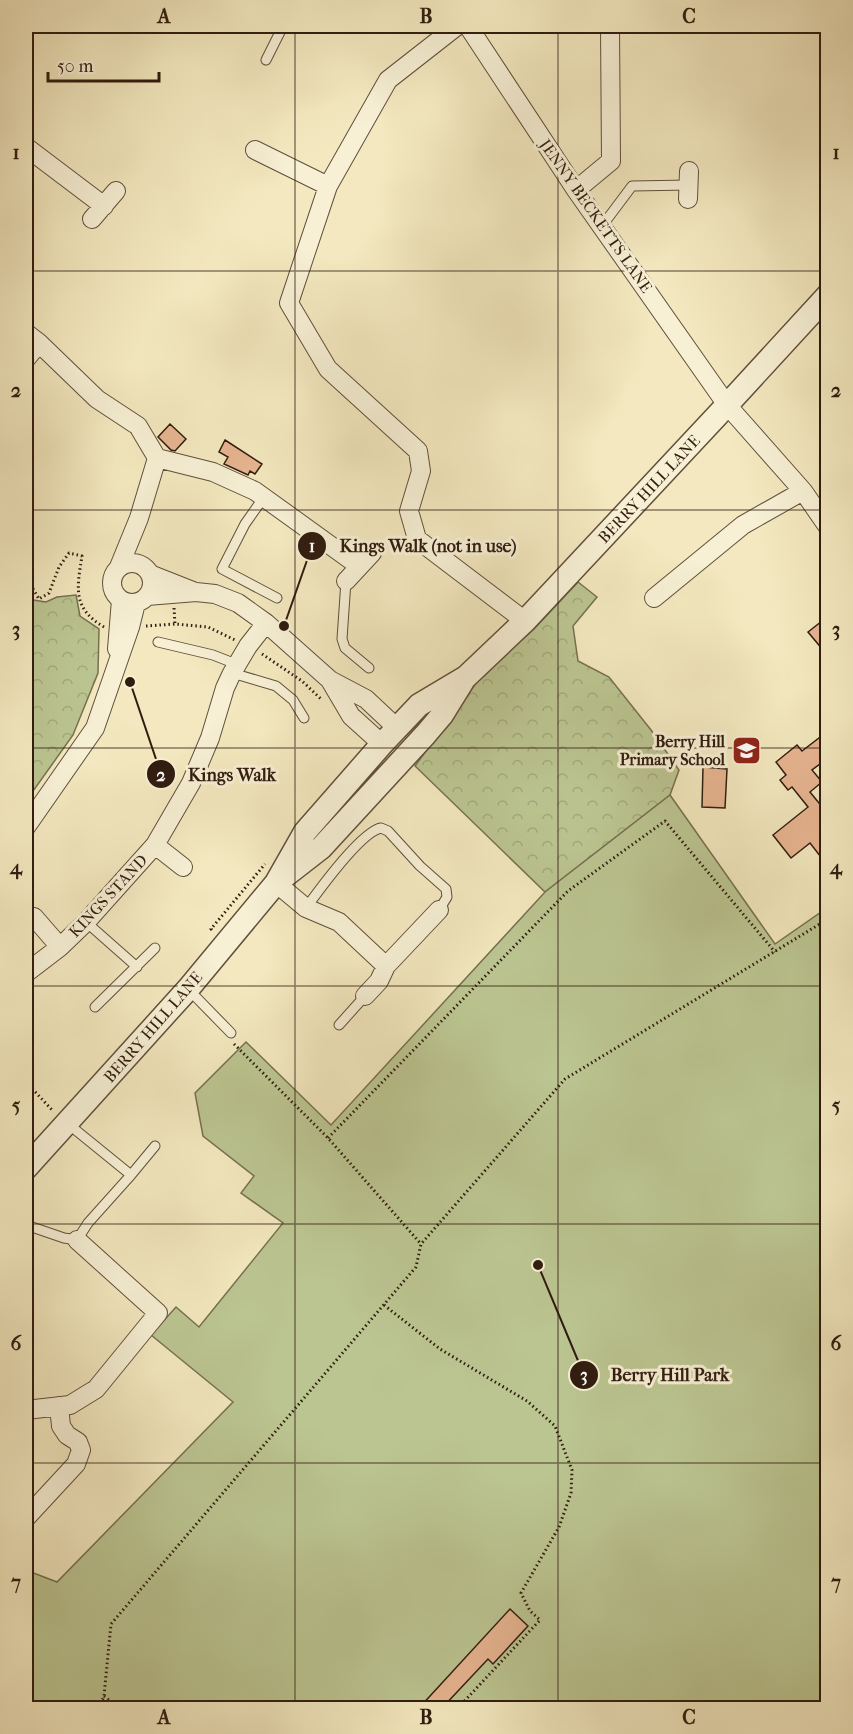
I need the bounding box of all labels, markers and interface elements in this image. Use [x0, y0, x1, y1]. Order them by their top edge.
text: A [156, 5, 172, 28]
text: B [419, 5, 433, 28]
text: C [682, 5, 696, 28]
scale bar [48, 45, 159, 83]
text: 50 m [57, 56, 94, 77]
street label: JENNY BECKETTS LANE [535, 134, 656, 296]
text: 1 [12, 141, 20, 164]
text: 1 [832, 141, 840, 164]
text: 2 [11, 379, 21, 402]
text: 2 [831, 379, 841, 402]
street label: BERRY HILL LANE [594, 431, 704, 547]
callout: Kings Walk (not in use) [297, 528, 528, 564]
text: 1 [309, 536, 315, 557]
text: Kings Walk (not in use) [340, 536, 516, 557]
text: 3 [12, 618, 20, 641]
text: 3 [832, 618, 840, 641]
place label: Berry Hill Primary School [620, 732, 726, 770]
school or university icon: Berry Hill Primary School [730, 734, 762, 766]
callout: Kings Walk [146, 756, 288, 792]
text: 2 [156, 765, 166, 786]
text: Kings Walk [188, 765, 277, 786]
street label: KINGS STAND [65, 851, 151, 941]
text: 4 [9, 856, 23, 880]
text: 4 [829, 856, 843, 880]
street label: BERRY HILL LANE [100, 968, 206, 1086]
text: 5 [12, 1094, 21, 1117]
text: 5 [832, 1094, 841, 1117]
text: 6 [11, 1332, 23, 1355]
text: 6 [831, 1332, 843, 1355]
callout: Berry Hill Park [569, 1357, 741, 1393]
text: 3 [580, 1365, 588, 1386]
text: Berry Hill Park [611, 1365, 730, 1386]
text: 7 [10, 1571, 21, 1594]
text: 7 [830, 1571, 841, 1594]
text: A [156, 1706, 172, 1729]
text: B [419, 1706, 433, 1729]
text: C [682, 1706, 696, 1729]

